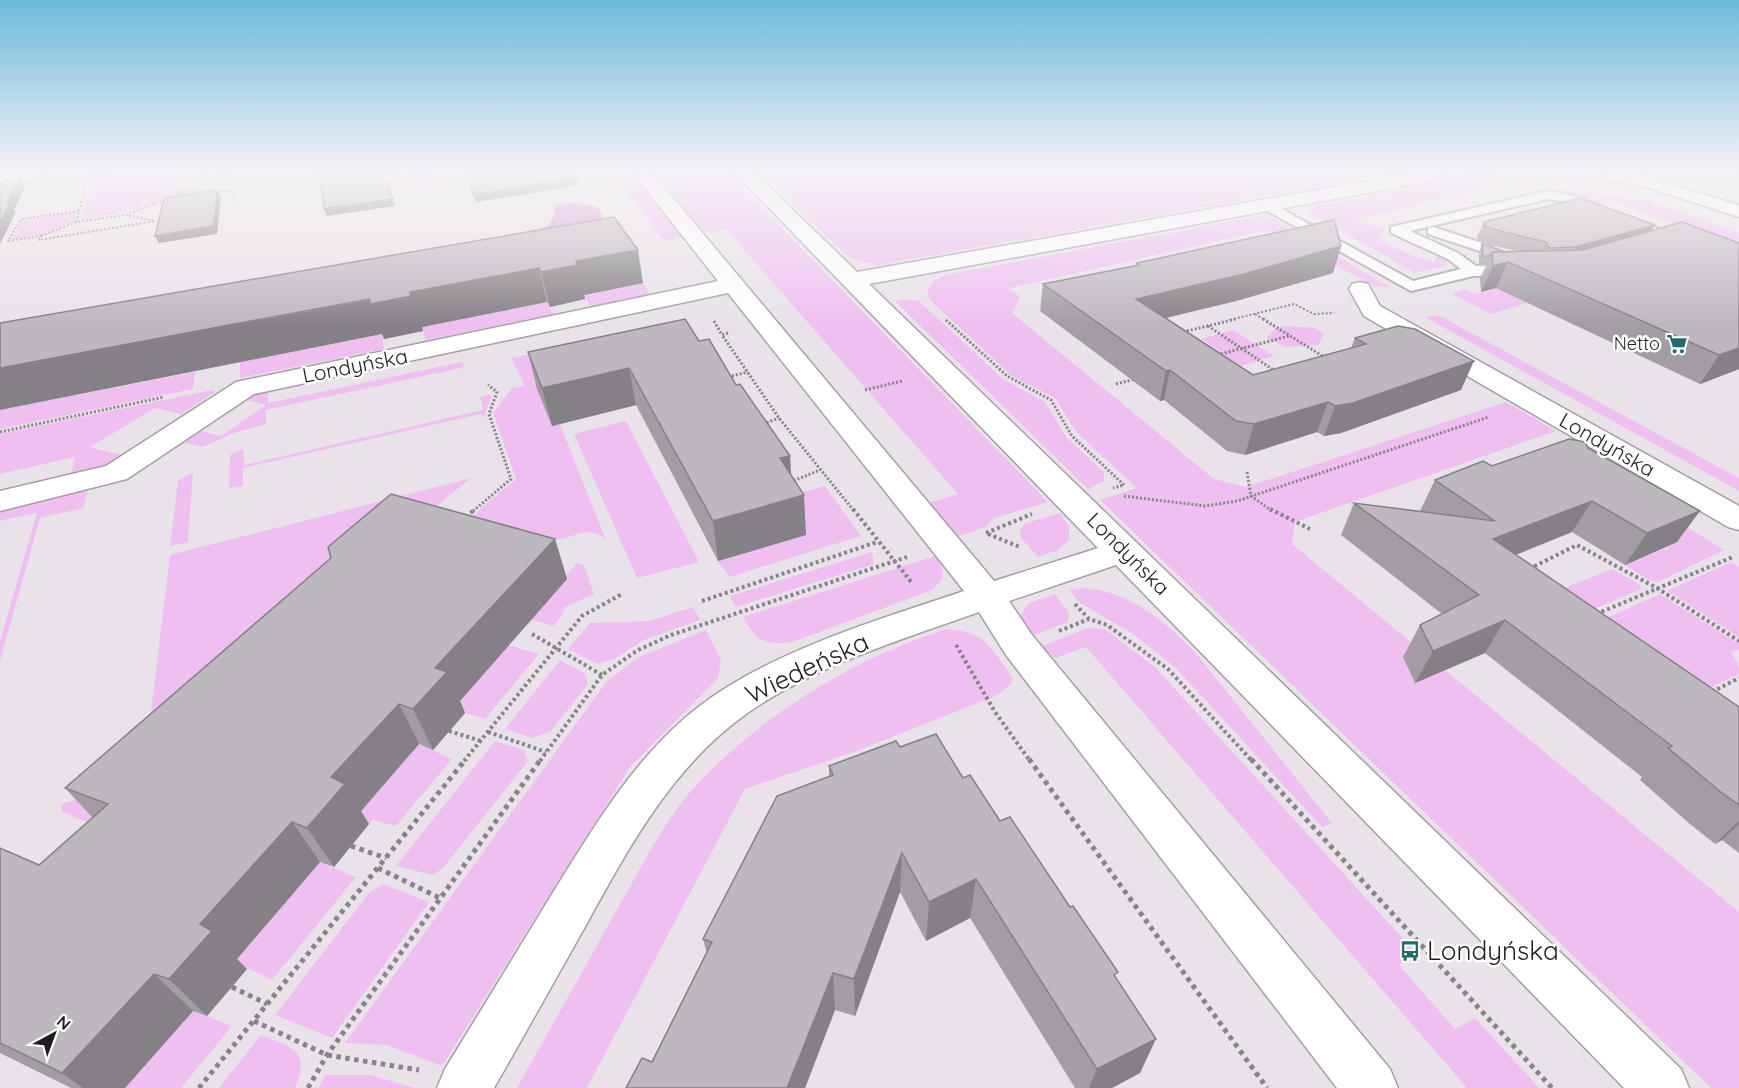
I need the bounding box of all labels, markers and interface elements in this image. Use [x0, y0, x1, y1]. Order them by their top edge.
place label: Netto [1614, 332, 1660, 355]
supermarket icon: Netto [1665, 332, 1689, 356]
street label: Londyńska [300, 342, 410, 388]
street label: Londyńska [1555, 406, 1660, 482]
street label: Londyńska [1082, 506, 1176, 600]
street label: Wiedeńska [740, 625, 874, 711]
place label: Londyńska [1427, 934, 1559, 967]
bus stop icon: Londyńska [1398, 939, 1422, 963]
north arrow [24, 1004, 84, 1064]
text: N [53, 1011, 75, 1034]

